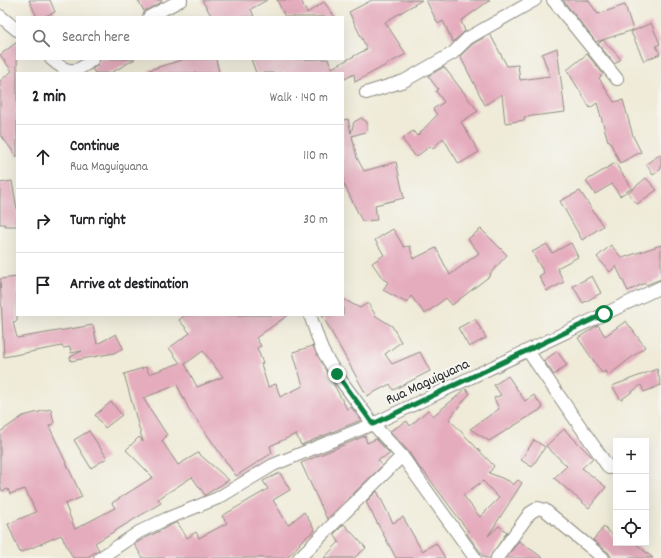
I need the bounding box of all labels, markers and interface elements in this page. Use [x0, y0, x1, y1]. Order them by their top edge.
search box [16, 16, 344, 60]
icon: search [30, 27, 52, 49]
text: Search here [62, 27, 130, 49]
text: 2 min [32, 86, 66, 110]
text: Walk · 140 m [270, 89, 328, 108]
text: Continue [70, 136, 119, 158]
icon: ahead [32, 146, 54, 168]
text: 110 m [303, 147, 328, 166]
text: Rua Maguiguana [70, 158, 148, 177]
icon: right [32, 210, 54, 232]
text: Turn right [70, 210, 126, 232]
text: 30 m [303, 211, 328, 230]
icon: arrive [32, 274, 54, 296]
text: Arrive at destination [70, 274, 188, 296]
route start [595, 305, 613, 323]
street label: Rua Maguiguana [382, 353, 474, 412]
route end [328, 365, 346, 383]
map controls [613, 438, 649, 546]
button: + [613, 438, 649, 474]
button: − [613, 474, 649, 510]
button: locate [613, 510, 649, 546]

